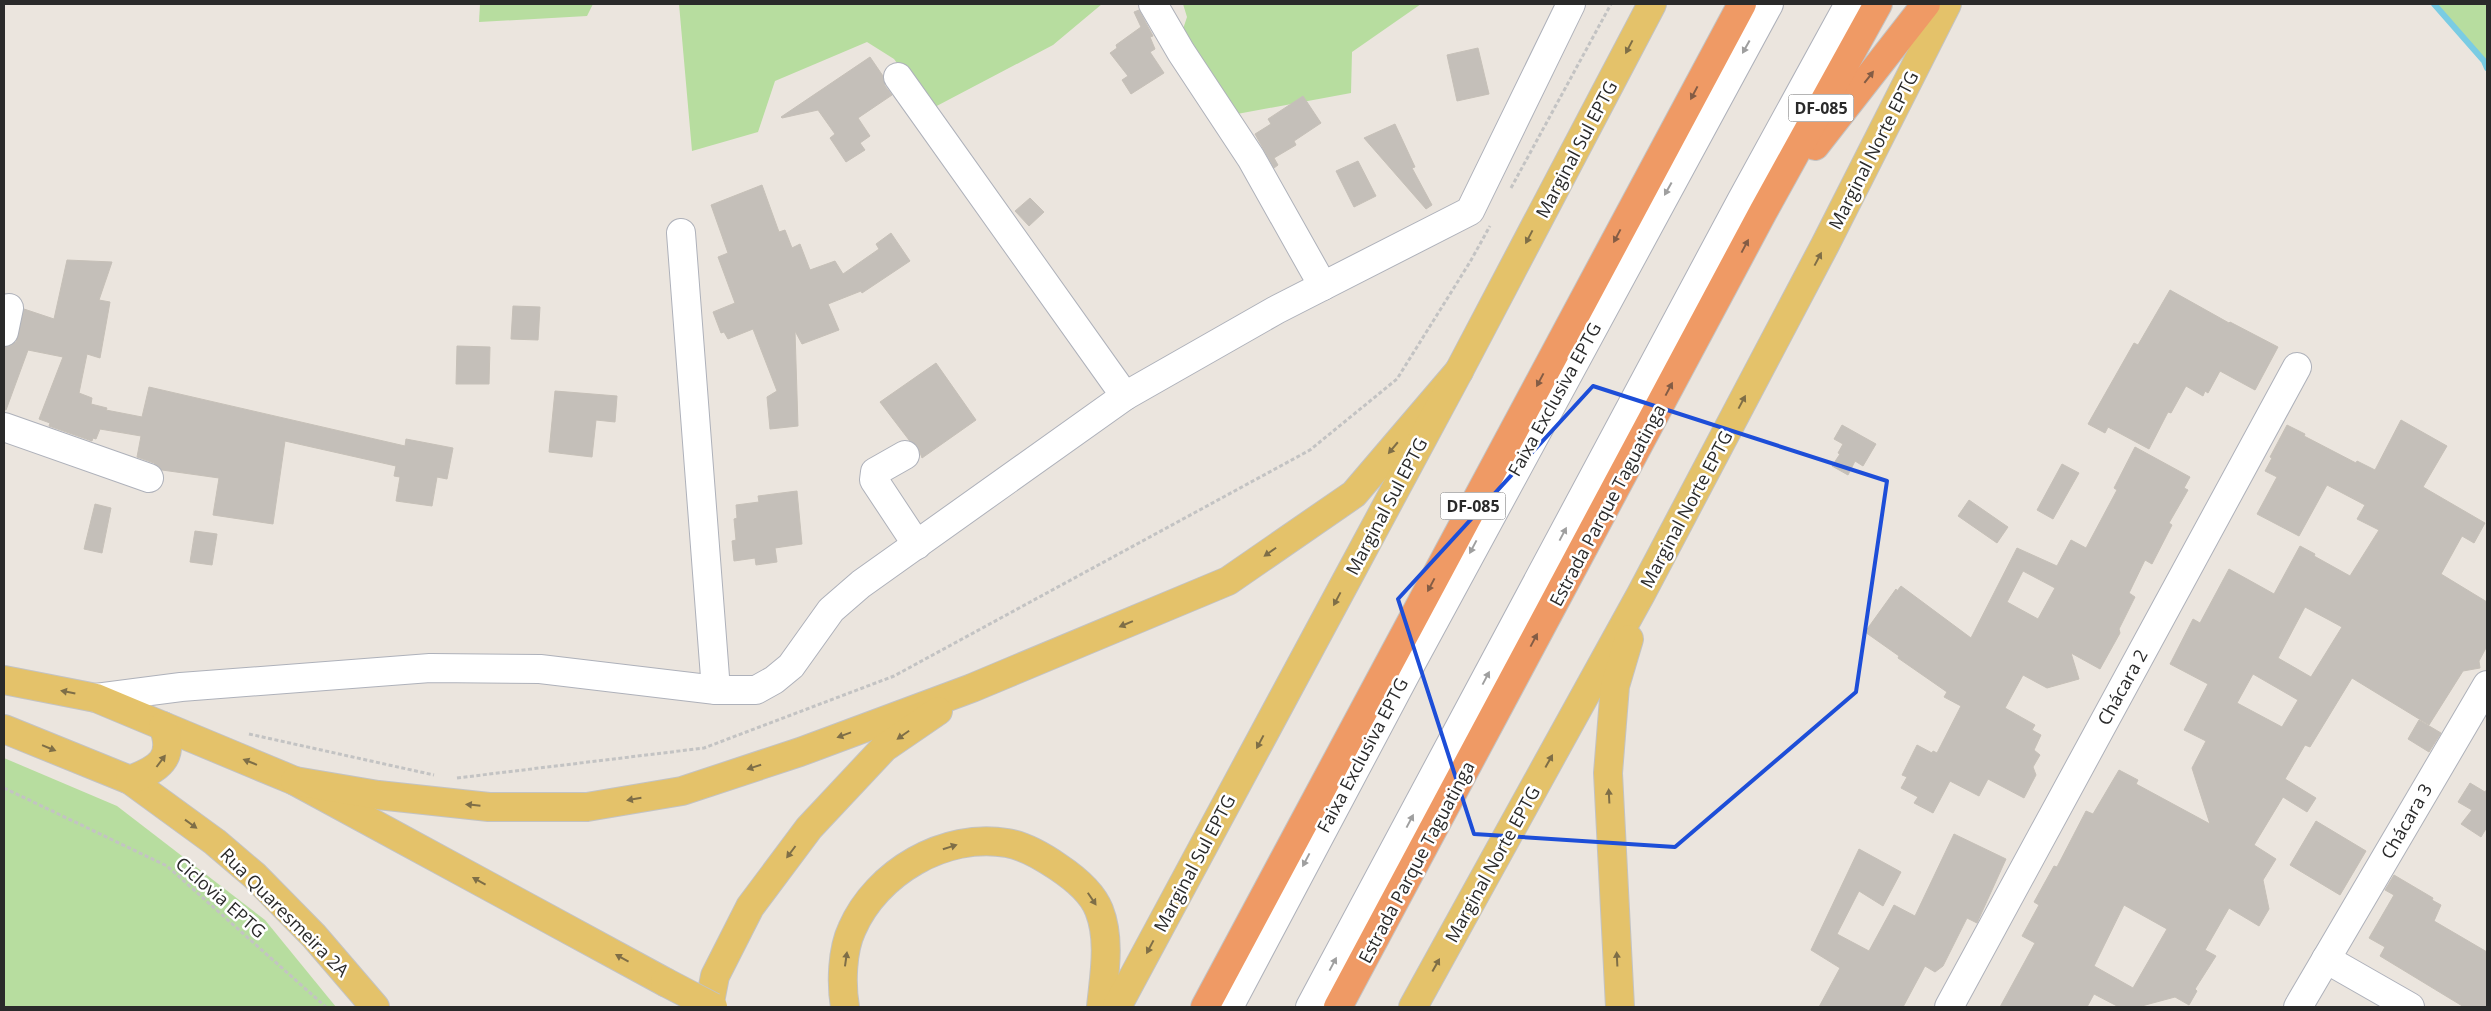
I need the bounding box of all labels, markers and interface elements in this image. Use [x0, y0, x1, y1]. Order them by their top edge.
one-way arrow [1742, 39, 1750, 54]
one-way arrow [1625, 40, 1633, 54]
street label: Marginal Norte EPTG [1823, 67, 1923, 233]
one-way arrow [1863, 71, 1874, 84]
street label: Marginal Sul EPTG [1530, 76, 1622, 222]
one-way arrow [1690, 86, 1698, 100]
road number: DF-085 [1788, 95, 1854, 122]
one-way arrow [1664, 182, 1672, 197]
one-way arrow [1613, 229, 1621, 244]
one-way arrow [1525, 230, 1533, 244]
one-way arrow [1741, 239, 1750, 252]
one-way arrow [1814, 251, 1822, 266]
street label: Faixa Exclusiva EPTG [1502, 318, 1606, 480]
one-way arrow [1536, 373, 1545, 386]
one-way arrow [1665, 382, 1673, 396]
one-way arrow [1738, 395, 1746, 410]
street label: Estrada Parque Taguatinga [1543, 400, 1671, 610]
street label: Marginal Norte EPTG [1634, 426, 1738, 592]
street label: Marginal Sul EPTG [1340, 433, 1432, 579]
one-way arrow [1388, 441, 1399, 454]
road number: DF-085 [1440, 492, 1506, 520]
one-way arrow [1559, 527, 1567, 541]
one-way arrow [1469, 541, 1478, 554]
one-way arrow [1264, 547, 1277, 557]
one-way arrow [1427, 577, 1435, 592]
one-way arrow [1332, 592, 1341, 605]
one-way arrow [1118, 621, 1133, 628]
one-way arrow [1530, 634, 1539, 647]
street label: Chácara 2 [2091, 645, 2153, 729]
one-way arrow [1482, 671, 1491, 684]
street label: Faixa Exclusiva EPTG [1311, 673, 1413, 837]
one-way arrow [60, 688, 76, 696]
one-way arrow [896, 730, 910, 740]
one-way arrow [837, 732, 852, 739]
one-way arrow [1255, 735, 1264, 748]
one-way arrow [42, 744, 56, 752]
one-way arrow [156, 754, 166, 768]
one-way arrow [1545, 754, 1553, 768]
street label: Estrada Parque Taguatinga [1352, 757, 1480, 967]
one-way arrow [242, 758, 257, 766]
one-way arrow [746, 763, 761, 771]
street label: Chácara 3 [2375, 779, 2437, 863]
street label: Marginal Norte EPTG [1439, 782, 1545, 946]
one-way arrow [1605, 788, 1613, 804]
street label: Marginal Sul EPTG [1148, 790, 1240, 936]
one-way arrow [626, 796, 642, 804]
one-way arrow [464, 801, 480, 809]
one-way arrow [1406, 814, 1414, 828]
one-way arrow [184, 819, 197, 830]
street label: Rua Quaresmeira 2A [215, 842, 355, 982]
one-way arrow [942, 843, 957, 851]
one-way arrow [786, 845, 796, 859]
street label: Ciclovia EPTG [171, 851, 271, 943]
one-way arrow [1302, 853, 1310, 868]
one-way arrow [472, 877, 487, 885]
one-way arrow [1088, 893, 1097, 906]
one-way arrow [1145, 940, 1154, 953]
one-way arrow [842, 950, 850, 966]
one-way arrow [1613, 950, 1621, 966]
one-way arrow [615, 954, 629, 963]
one-way arrow [1329, 958, 1338, 971]
one-way arrow [1432, 958, 1441, 971]

